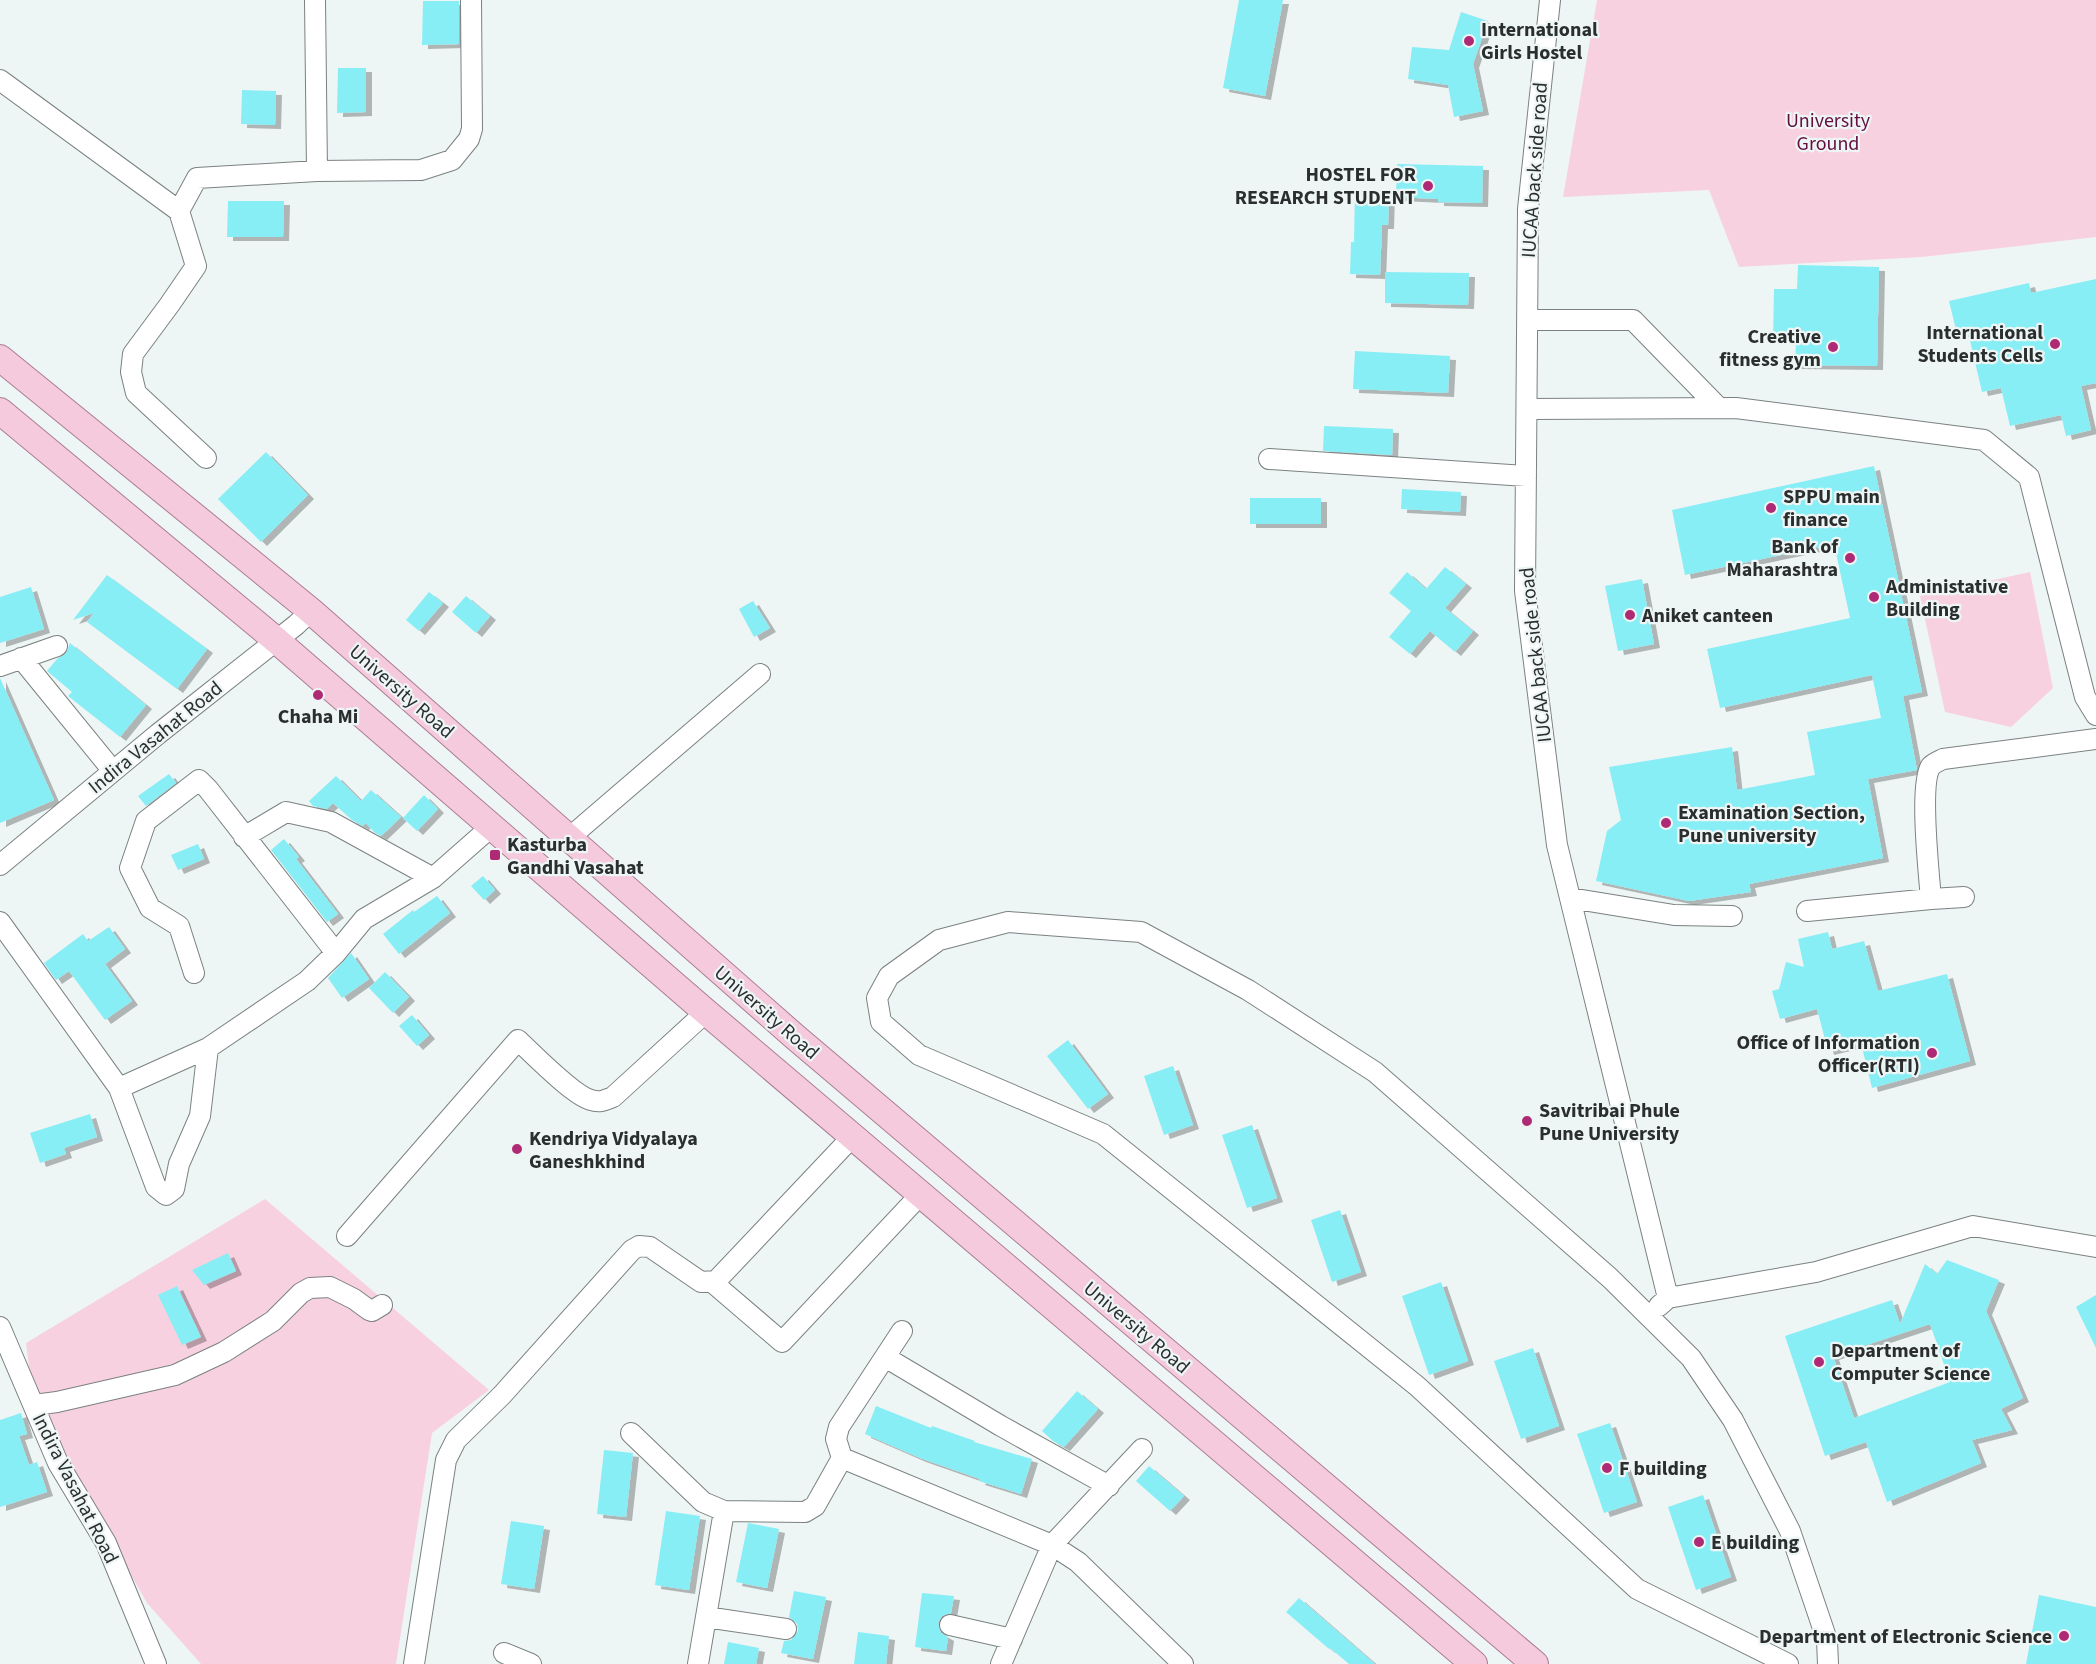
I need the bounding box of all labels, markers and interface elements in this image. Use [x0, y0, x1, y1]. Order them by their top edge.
place label: International Girls Hostel [1481, 16, 1598, 67]
marker: International Girls Hostel [1462, 34, 1476, 48]
street label: IUCAA back side road [1515, 81, 1555, 259]
park label: University Ground [1786, 107, 1871, 158]
place label: HOSTEL FOR RESEARCH STUDENT [1235, 161, 1416, 212]
marker: HOSTEL FOR RESEARCH STUDENT [1421, 179, 1435, 193]
place label: International Students Cells [1918, 319, 2043, 370]
place label: Creative fitness gym [1719, 323, 1821, 374]
marker: International Students Cells [2048, 337, 2062, 351]
marker: Creative fitness gym [1826, 340, 1840, 354]
place label: SPPU main finance [1783, 483, 1880, 534]
marker: SPPU main finance [1764, 501, 1778, 515]
place label: Bank of Maharashtra [1726, 533, 1839, 584]
marker: Bank of Maharashtra [1843, 551, 1857, 565]
street label: IUCAA back side road [1513, 566, 1559, 744]
place label: Administative Building [1885, 573, 2008, 624]
marker: Administative Building [1867, 590, 1881, 604]
place label: Aniket canteen [1641, 602, 1773, 630]
marker: Aniket canteen [1623, 608, 1637, 622]
street label: University Road [343, 638, 460, 745]
street label: Indira Vasahat Road [82, 675, 229, 801]
marker: Chaha Mi [311, 688, 325, 702]
place label: Chaha Mi [278, 703, 358, 731]
place label: Examination Section, Pune university [1678, 799, 1865, 850]
marker: Examination Section, Pune university [1659, 816, 1673, 830]
place label: Kasturba Gandhi Vasahat [507, 831, 644, 882]
marker: Kasturba Gandhi Vasahat [488, 848, 502, 862]
street label: University Road [708, 959, 825, 1066]
place label: Office of Information Officer(RTI) [1736, 1029, 1920, 1080]
marker: Office of Information Officer(RTI) [1925, 1046, 1939, 1060]
place label: Savitribai Phule Pune University [1539, 1097, 1680, 1148]
marker: Savitribai Phule Pune University [1520, 1114, 1534, 1128]
place label: Kendriya Vidyalaya Ganeshkhind [529, 1125, 698, 1176]
marker: Kendriya Vidyalaya Ganeshkhind [510, 1142, 524, 1156]
street label: University Road [1077, 1275, 1196, 1381]
place label: Department of Computer Science [1831, 1337, 1990, 1388]
marker: Department of Computer Science [1812, 1355, 1826, 1369]
street label: Indira Vasahat Road [25, 1408, 125, 1569]
place label: F building [1619, 1455, 1707, 1483]
marker: F building [1600, 1461, 1614, 1475]
place label: E building [1711, 1529, 1799, 1557]
marker: E building [1692, 1535, 1706, 1549]
place label: Department of Electronic Science [1759, 1623, 2052, 1651]
marker: Department of Electronic Science [2057, 1629, 2071, 1643]

